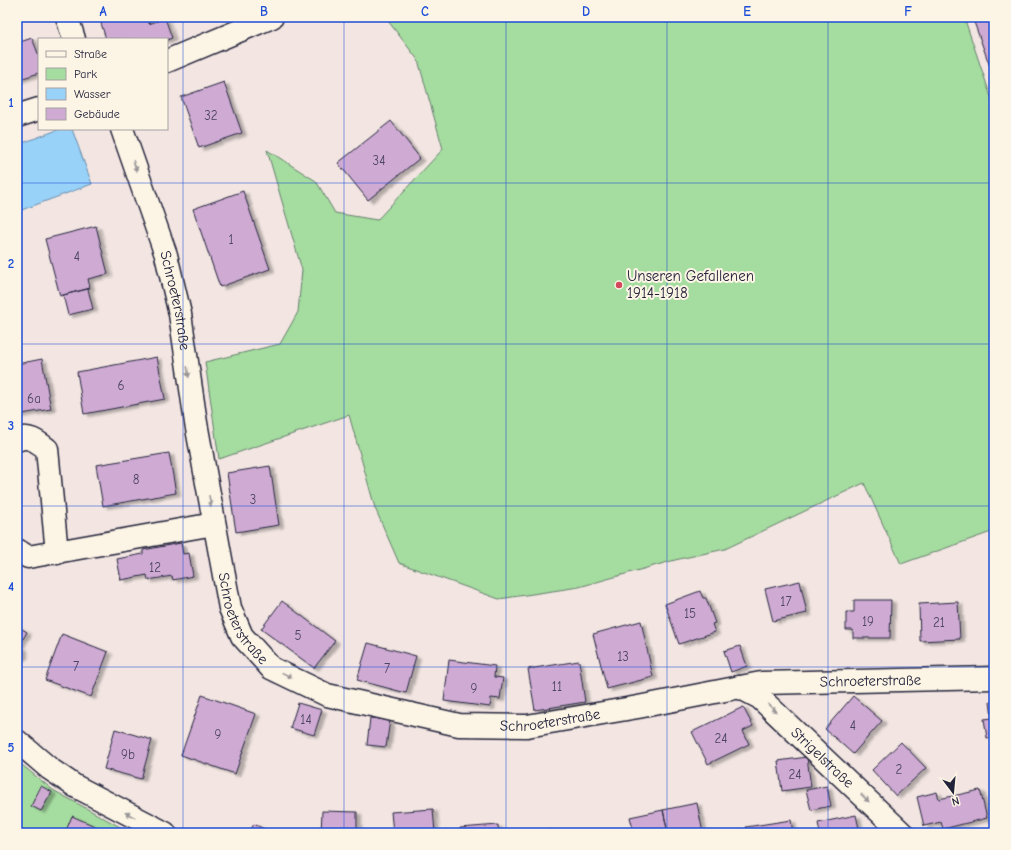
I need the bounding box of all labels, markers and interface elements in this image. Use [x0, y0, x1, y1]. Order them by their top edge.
text: A [99, 4, 107, 19]
text: B [260, 4, 268, 19]
text: C [421, 4, 429, 19]
text: D [582, 4, 590, 19]
text: E [743, 4, 751, 19]
text: F [904, 4, 912, 19]
legend [38, 38, 168, 130]
text: Straße [74, 47, 107, 61]
text: Park [74, 67, 97, 81]
text: Wasser [74, 87, 111, 101]
text: 1 [8, 95, 14, 110]
text: Gebäude [74, 107, 120, 121]
house number: 32 [204, 108, 218, 123]
house number: 34 [373, 153, 385, 168]
one-way arrow [132, 160, 138, 172]
house number: 1 [228, 232, 234, 247]
street label: Schroeterstraße [156, 248, 194, 352]
house number: 4 [74, 249, 80, 264]
text: 2 [8, 256, 14, 271]
place label: Unseren Gefallenen 1914-1918 [627, 267, 754, 302]
marker: Unseren Gefallenen 1914-1918 [614, 280, 624, 290]
one-way arrow [185, 366, 191, 379]
house number: 6 [117, 378, 125, 393]
house number: 6a [27, 391, 41, 406]
text: 3 [8, 418, 14, 433]
house number: 8 [133, 472, 140, 487]
house number: 3 [250, 492, 256, 507]
one-way arrow [207, 495, 213, 507]
house number: 12 [149, 560, 161, 575]
street label: Schroeterstraße [215, 571, 272, 668]
text: 4 [8, 579, 14, 594]
house number: 17 [780, 594, 792, 609]
house number: 15 [684, 606, 696, 621]
house number: 19 [862, 614, 874, 629]
house number: 21 [933, 615, 945, 630]
house number: 5 [294, 628, 302, 643]
house number: 13 [617, 649, 629, 664]
house number: 7 [73, 659, 79, 674]
house number: 7 [384, 661, 390, 676]
street label: Schroeterstraße [820, 671, 922, 691]
one-way arrow [281, 672, 292, 678]
house number: 11 [552, 679, 562, 694]
house number: 9 [471, 681, 478, 696]
one-way arrow [767, 703, 776, 712]
street label: Schroeterstraße [500, 705, 602, 735]
house number: 14 [300, 712, 312, 727]
house number: 4 [850, 718, 856, 733]
street label: Strigelstraße [787, 723, 858, 792]
house number: 9 [215, 727, 222, 742]
house number: 24 [714, 731, 728, 746]
text: 5 [8, 740, 15, 755]
house number: 9b [121, 747, 135, 762]
house number: 2 [896, 762, 903, 777]
house number: 24 [788, 767, 802, 782]
north arrow [933, 772, 973, 812]
one-way arrow [861, 793, 870, 802]
text: N [950, 794, 961, 808]
one-way arrow [124, 812, 136, 818]

